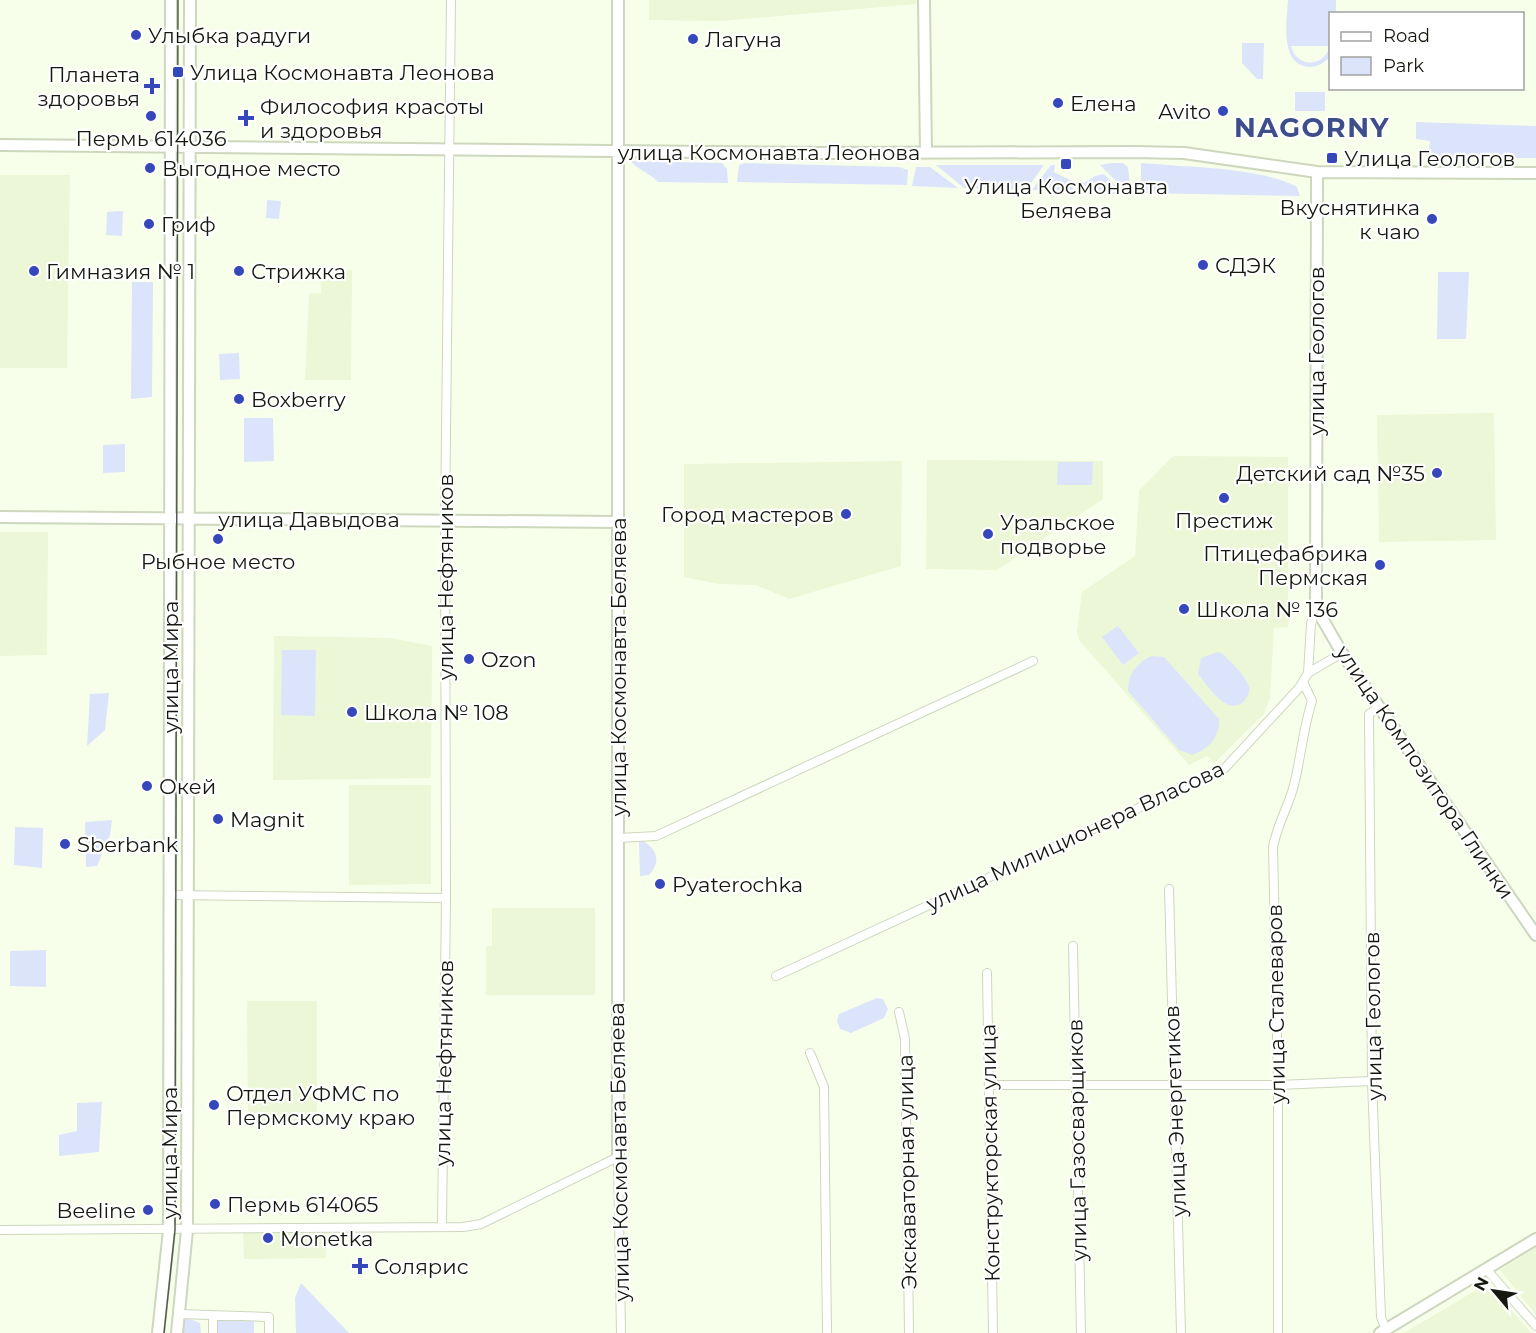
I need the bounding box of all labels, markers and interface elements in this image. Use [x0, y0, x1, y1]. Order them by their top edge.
legend [1329, 12, 1524, 90]
place label: Улыбка радуги [148, 23, 311, 48]
text: Road [1383, 25, 1430, 47]
place label: Лагуна [705, 27, 782, 52]
marker: Улыбка радуги [129, 28, 143, 42]
marker: Лагуна [686, 32, 700, 46]
text: Park [1383, 55, 1424, 77]
place label: Улица Космонавта Леонова [190, 60, 495, 85]
place label: Планета здоровья [37, 62, 140, 111]
marker: Улица Космонавта Леонова [171, 65, 185, 79]
marker: Планета здоровья [145, 79, 159, 93]
place label: Елена [1070, 91, 1137, 116]
place label: Философия красоты и здоровья [260, 94, 484, 143]
marker: Елена [1051, 96, 1065, 110]
place label: Avito [1158, 99, 1211, 124]
marker: Avito [1216, 104, 1230, 118]
marker: Пермь 614036 [144, 109, 158, 123]
marker: Философия красоты и здоровья [237, 109, 255, 127]
district label: NAGORNY [1234, 111, 1390, 144]
place label: Пермь 614036 [75, 126, 227, 151]
street label: улица Космонавта Леонова [617, 140, 920, 165]
place label: Улица Геологов [1344, 146, 1515, 171]
marker: Улица Геологов [1325, 151, 1339, 165]
place label: Выгодное место [162, 156, 341, 181]
marker: Улица Космонавта Беляева [1059, 157, 1073, 171]
marker: Выгодное место [143, 161, 157, 175]
place label: Улица Космонавта Беляева [964, 174, 1168, 223]
place label: Вкуснятинка к чаю [1280, 195, 1420, 244]
place label: Гриф [161, 212, 216, 237]
marker: Вкуснятинка к чаю [1425, 212, 1439, 226]
marker: Гриф [142, 217, 156, 231]
place label: СДЭК [1215, 253, 1276, 278]
marker: СДЭК [1196, 258, 1210, 272]
place label: Гимназия № 1 [46, 259, 195, 284]
place label: Стрижка [251, 259, 346, 284]
marker: Гимназия № 1 [27, 264, 41, 278]
marker: Стрижка [232, 264, 246, 278]
street label: улица Геологов [1304, 266, 1329, 437]
place label: Boxberry [251, 387, 346, 412]
marker: Boxberry [232, 392, 246, 406]
place label: Детский сад №35 [1236, 461, 1425, 486]
marker: Детский сад №35 [1430, 466, 1444, 480]
street label: улица Нефтяников [433, 474, 458, 681]
marker: Престиж [1217, 491, 1231, 505]
place label: Город мастеров [661, 502, 834, 527]
street label: улица Давыдова [217, 507, 400, 532]
marker: Город мастеров [839, 507, 853, 521]
place label: Престиж [1175, 508, 1273, 533]
place label: Уральское подворье [1000, 510, 1115, 559]
street label: улица Космонавта Беляева [606, 517, 631, 818]
marker: Уральское подворье [981, 527, 995, 541]
marker: Рыбное место [211, 532, 225, 546]
place label: Птицефабрика Пермская [1203, 541, 1368, 590]
place label: Рыбное место [141, 549, 295, 574]
marker: Птицефабрика Пермская [1373, 558, 1387, 572]
place label: Школа № 136 [1196, 597, 1338, 622]
street label: улица Мира [158, 601, 183, 734]
marker: Школа № 136 [1177, 602, 1191, 616]
street label: улица Композитора Глинки [1330, 640, 1519, 904]
place label: Ozon [481, 647, 537, 672]
marker: Ozon [462, 652, 476, 666]
place label: Школа № 108 [364, 700, 509, 725]
marker: Школа № 108 [345, 705, 359, 719]
street label: улица Милиционера Власова [921, 756, 1228, 917]
place label: Окей [159, 774, 216, 799]
marker: Окей [140, 779, 154, 793]
place label: Magnit [230, 807, 305, 832]
marker: Magnit [211, 812, 225, 826]
place label: Sberbank [77, 832, 179, 857]
marker: Sberbank [58, 837, 72, 851]
place label: Pyaterochka [672, 872, 803, 897]
marker: Pyaterochka [653, 877, 667, 891]
street label: улица Сталеваров [1262, 904, 1290, 1105]
street label: улица Геологов [1359, 931, 1387, 1102]
street label: улица Нефтяников [430, 960, 458, 1167]
street label: улица Космонавта Беляева [604, 1002, 634, 1303]
street label: улица Энергетиков [1159, 1005, 1191, 1218]
street label: улица Газосварщиков [1062, 1019, 1092, 1262]
street label: Конструкторская улица [975, 1024, 1005, 1282]
street label: Экскаваторная улица [892, 1054, 922, 1290]
place label: Отдел УФМС по Пермскому краю [226, 1081, 415, 1130]
street label: улица Мира [157, 1087, 182, 1220]
marker: Отдел УФМС по Пермскому краю [207, 1098, 221, 1112]
place label: Пермь 614065 [227, 1192, 379, 1217]
marker: Пермь 614065 [208, 1197, 222, 1211]
place label: Beeline [57, 1198, 136, 1223]
marker: Beeline [141, 1203, 155, 1217]
place label: Monetka [280, 1226, 373, 1251]
marker: Monetka [261, 1231, 275, 1245]
place label: Солярис [374, 1254, 469, 1279]
marker: Солярис [351, 1257, 369, 1275]
north arrow [1464, 1261, 1524, 1321]
text: N [1470, 1274, 1493, 1294]

